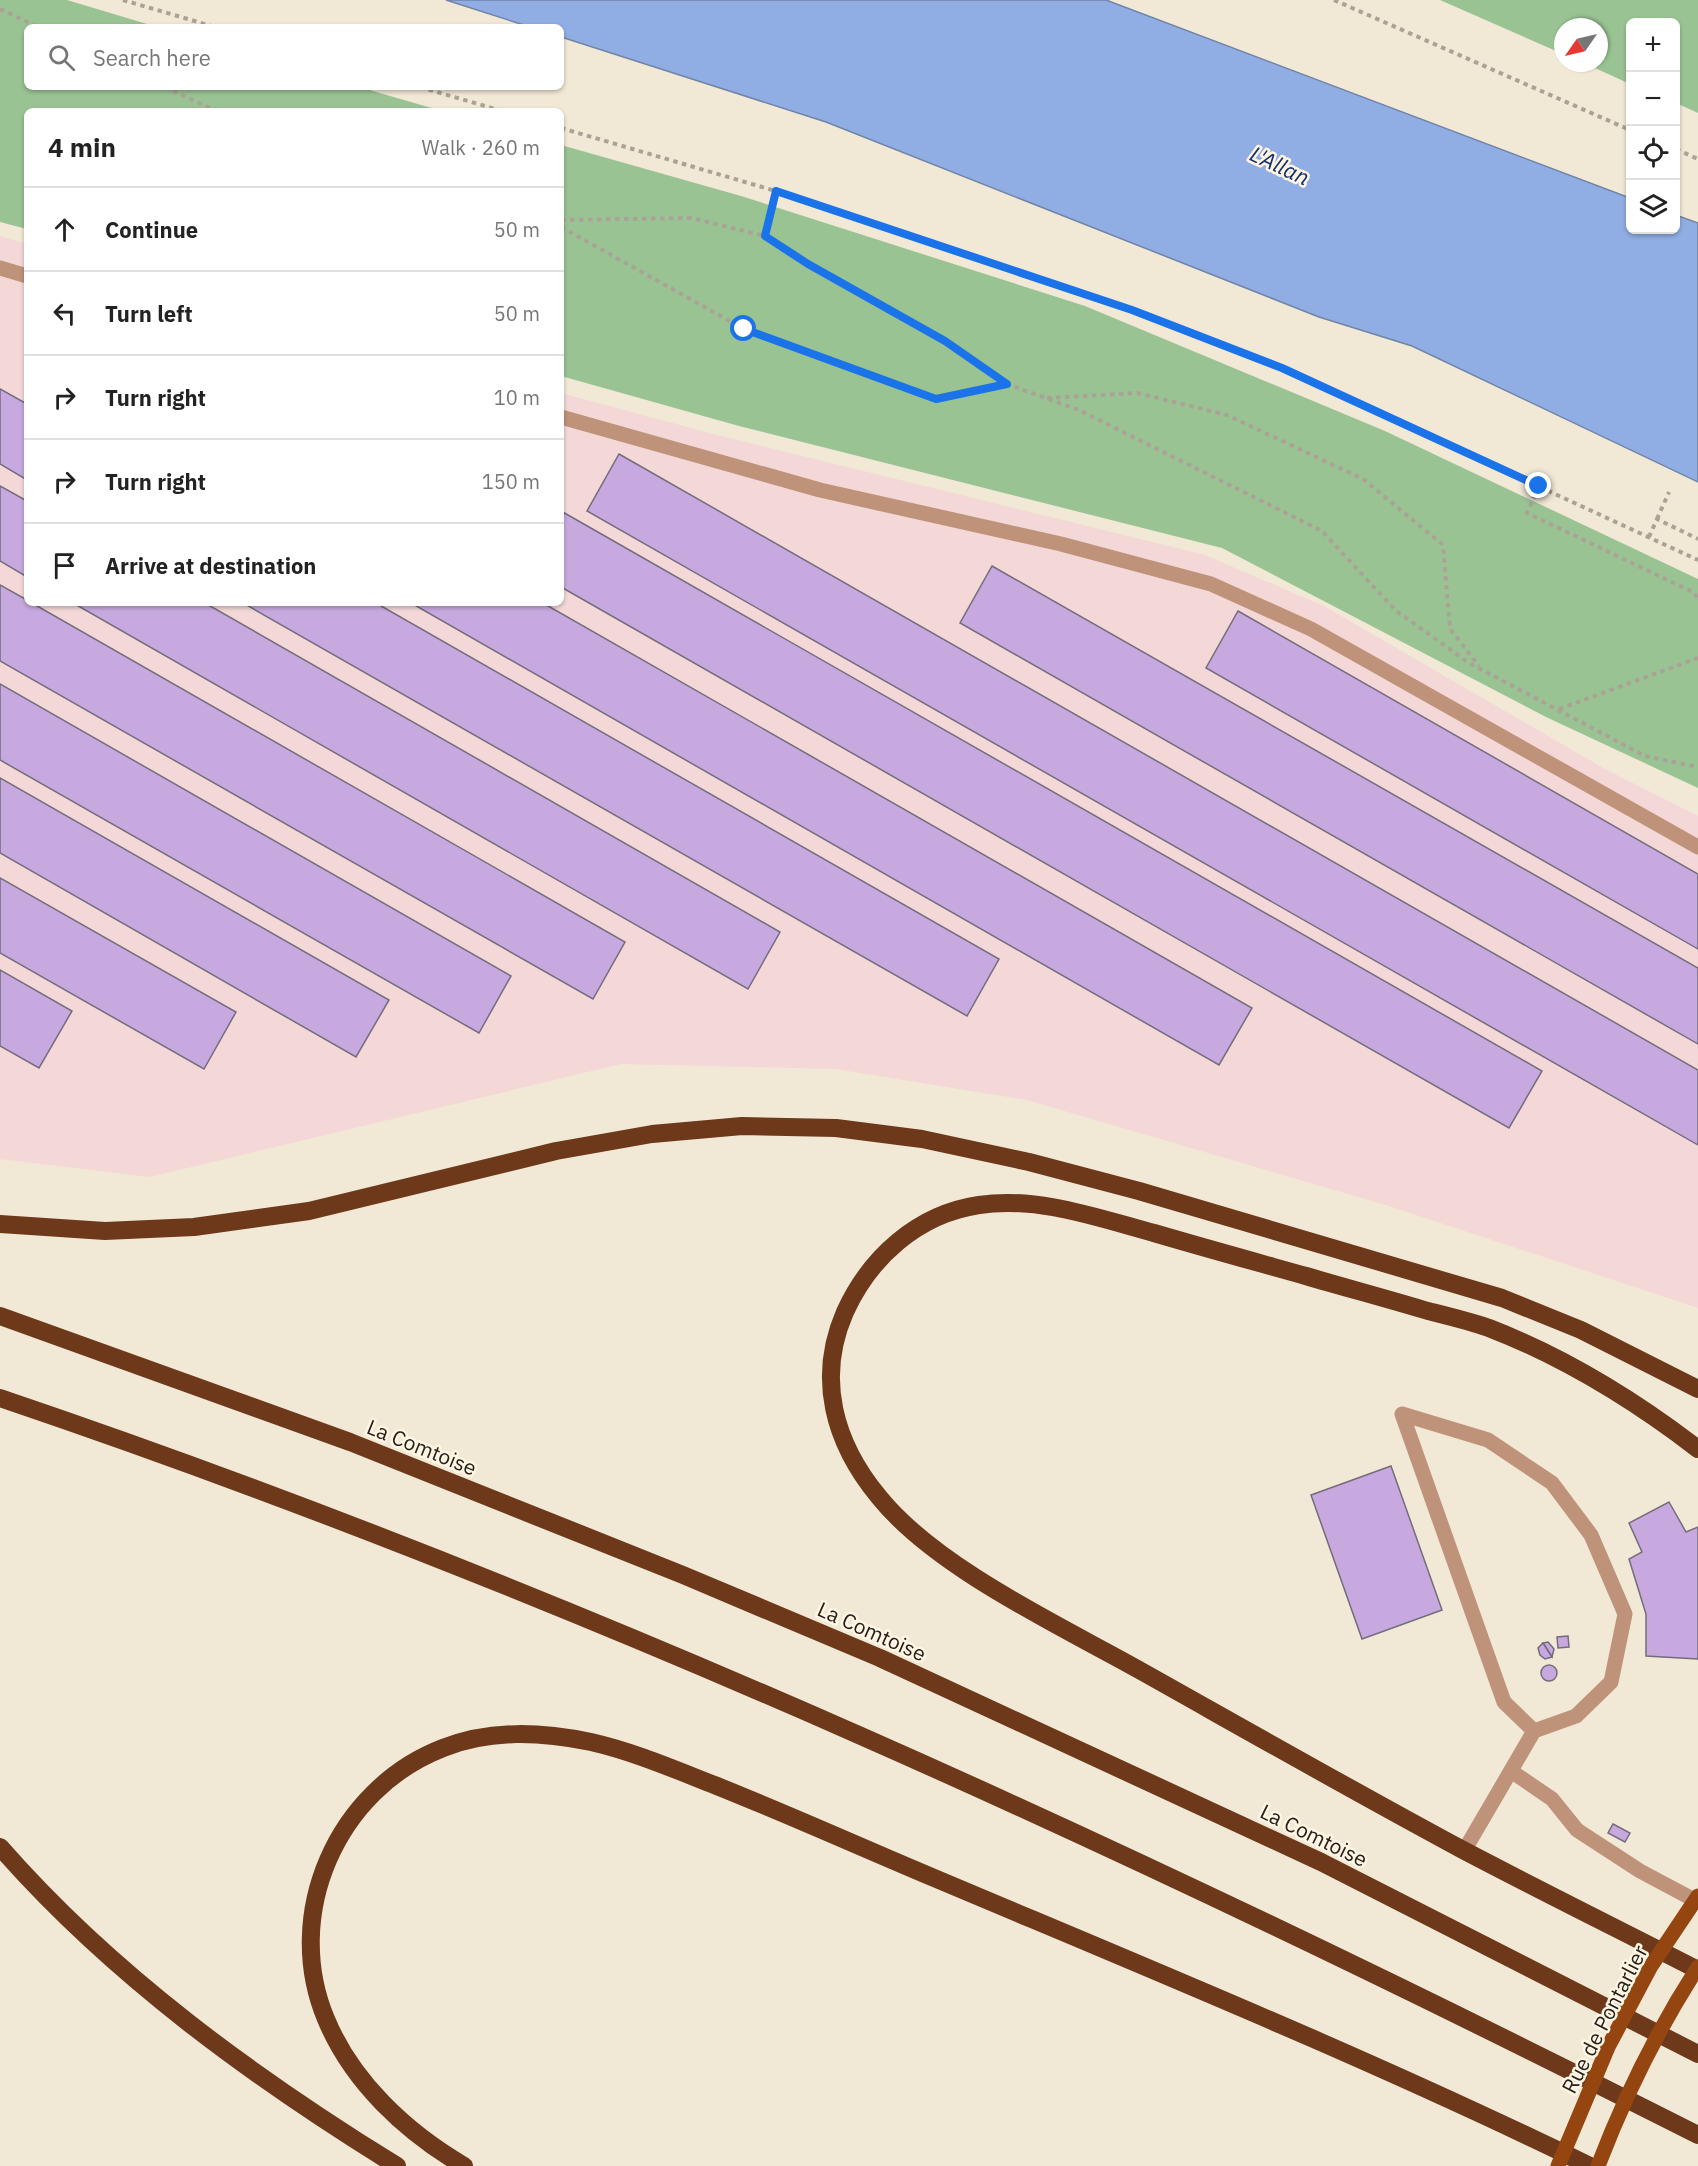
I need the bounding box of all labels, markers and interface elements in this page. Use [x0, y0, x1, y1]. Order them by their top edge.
north arrow [1554, 18, 1608, 72]
map controls [1626, 18, 1680, 234]
button: + [1626, 18, 1680, 72]
search box [24, 24, 564, 90]
icon: search [45, 41, 78, 74]
text: Search here [93, 43, 211, 72]
button: − [1626, 72, 1680, 126]
button: locate [1626, 126, 1680, 180]
text: 4 min [48, 130, 116, 164]
text: Walk · 260 m [422, 134, 540, 161]
water label: L'Allan [1246, 139, 1314, 191]
button: layers [1626, 180, 1680, 234]
icon: ahead [48, 213, 81, 246]
text: Continue [105, 215, 198, 244]
text: 50 m [494, 216, 540, 243]
icon: left [48, 297, 81, 330]
text: Turn left [105, 299, 193, 328]
text: 50 m [494, 300, 540, 327]
route start [730, 315, 756, 341]
icon: right [48, 381, 81, 414]
text: Turn right [105, 383, 206, 412]
text: 10 m [494, 384, 540, 411]
icon: right [48, 465, 81, 498]
text: Turn right [105, 467, 206, 496]
text: 150 m [482, 468, 540, 495]
route end [1525, 472, 1551, 498]
icon: arrive [48, 549, 81, 582]
text: Arrive at destination [105, 551, 316, 580]
street label: La Comtoise [363, 1412, 481, 1482]
street label: La Comtoise [813, 1595, 931, 1667]
street label: La Comtoise [1256, 1797, 1372, 1873]
street label: Rue de Pontarlier [1555, 1940, 1654, 2098]

